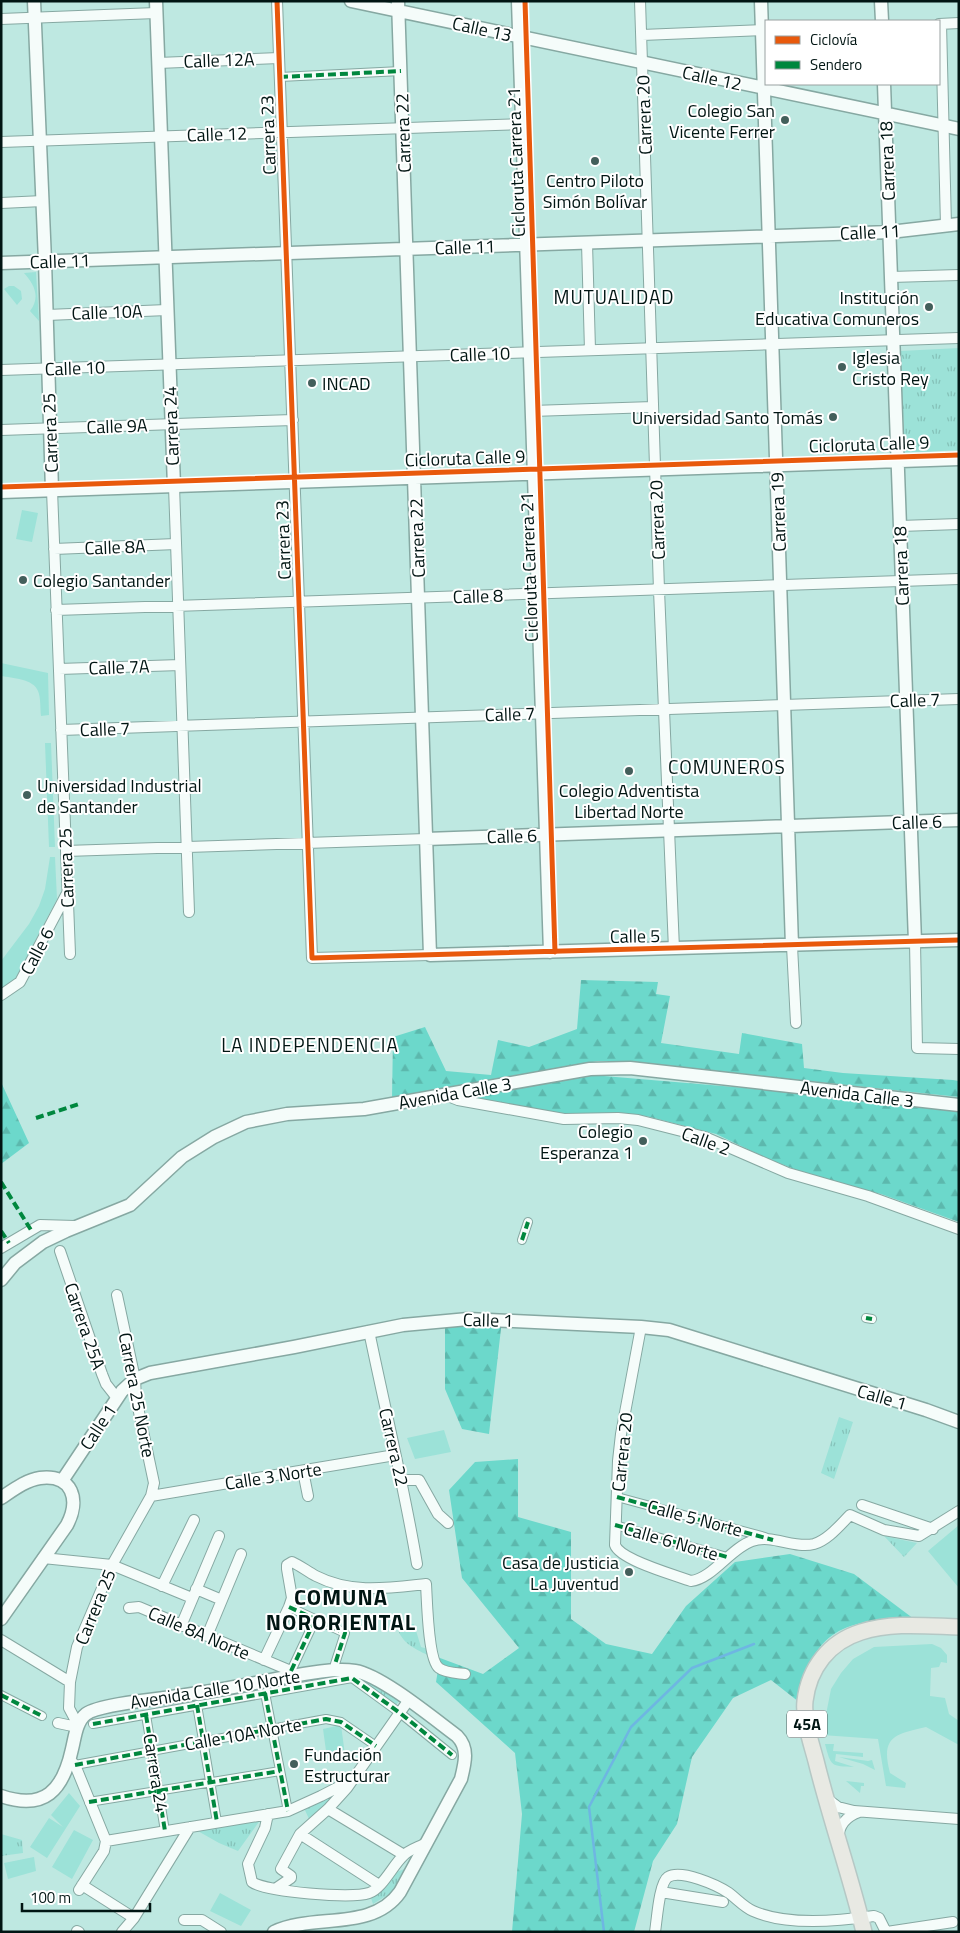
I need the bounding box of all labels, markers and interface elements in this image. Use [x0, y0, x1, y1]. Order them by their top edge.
street label: Calle 13 [450, 10, 514, 48]
legend [765, 20, 940, 85]
text: Ciclovía [810, 28, 858, 51]
street label: Calle 12A [183, 45, 255, 75]
text: Sendero [810, 53, 862, 76]
street label: Calle 12 [680, 59, 744, 97]
street label: Carrera 20 [629, 75, 659, 155]
street label: Cicloruta Carrera 21 [500, 87, 532, 237]
street label: Carrera 22 [388, 93, 418, 173]
street label: Carrera 23 [253, 95, 283, 175]
place label: Colegio San Vicente Ferrer [669, 97, 775, 145]
marker: Colegio San Vicente Ferrer [779, 114, 791, 126]
street label: Calle 12 [186, 119, 248, 149]
street label: Carrera 18 [872, 121, 902, 201]
marker: Centro Piloto Simón Bolívar [589, 155, 601, 167]
place label: Centro Piloto Simón Bolívar [543, 167, 647, 215]
street label: Calle 11 [839, 217, 901, 247]
street label: Calle 11 [434, 232, 496, 262]
street label: Calle 11 [29, 246, 91, 276]
district label: MUTUALIDAD [554, 282, 674, 311]
place label: Institución Educativa Comuneros [755, 284, 919, 332]
street label: Calle 10A [71, 297, 143, 327]
marker: Institución Educativa Comuneros [923, 301, 935, 313]
street label: Calle 10 [449, 339, 511, 369]
place label: Iglesia Cristo Rey [852, 344, 929, 392]
street label: Calle 10 [44, 353, 106, 383]
marker: Iglesia Cristo Rey [836, 361, 848, 373]
place label: INCAD [322, 370, 371, 397]
marker: INCAD [306, 377, 318, 389]
street label: Carrera 24 [156, 386, 186, 466]
street label: Carrera 25 [35, 393, 65, 473]
place label: Universidad Santo Tomás [632, 404, 823, 431]
street label: Calle 9A [86, 411, 148, 441]
marker: Universidad Santo Tomás [827, 411, 839, 423]
street label: Cicloruta Calle 9 [808, 428, 930, 460]
street label: Cicloruta Calle 9 [404, 442, 526, 474]
street label: Carrera 19 [763, 472, 793, 552]
street label: Carrera 20 [642, 480, 672, 560]
street label: Cicloruta Carrera 21 [513, 492, 545, 642]
street label: Carrera 22 [402, 498, 432, 578]
street label: Carrera 23 [268, 500, 298, 580]
street label: Carrera 18 [886, 526, 916, 606]
street label: Calle 8A [84, 532, 146, 562]
place label: Colegio Santander [33, 567, 170, 594]
marker: Colegio Santander [17, 574, 29, 586]
street label: Calle 8 [452, 582, 504, 610]
street label: Calle 7A [88, 652, 150, 682]
street label: Calle 7 [889, 686, 941, 714]
street label: Calle 7 [484, 700, 536, 728]
street label: Calle 7 [79, 715, 131, 743]
district label: COMUNEROS [668, 752, 786, 781]
marker: Colegio Adventista Libertad Norte [623, 765, 635, 777]
place label: Universidad Industrial de Santander [37, 772, 202, 820]
place label: Colegio Adventista Libertad Norte [559, 777, 699, 825]
marker: Universidad Industrial de Santander [21, 789, 33, 801]
street label: Calle 6 [891, 808, 943, 836]
street label: Calle 6 [486, 822, 538, 850]
street label: Carrera 25 [51, 828, 81, 908]
street label: Calle 6 [13, 922, 61, 980]
street label: Calle 5 [610, 922, 660, 950]
district label: LA INDEPENDENCIA [221, 1030, 399, 1059]
street label: Avenida Calle 3 [396, 1070, 514, 1116]
street label: Avenida Calle 3 [799, 1074, 915, 1114]
place label: Colegio Esperanza 1 [540, 1118, 633, 1166]
street label: Calle 2 [678, 1120, 734, 1162]
marker: Colegio Esperanza 1 [637, 1135, 649, 1147]
street label: Carrera 25A [58, 1279, 113, 1373]
street label: Calle 1 [463, 1306, 513, 1334]
street label: Carrera 25 Norte [112, 1330, 162, 1460]
street label: Calle 1 [854, 1377, 910, 1417]
street label: Calle 1 [73, 1399, 123, 1455]
street label: Carrera 22 [372, 1405, 416, 1489]
street label: Carrera 20 [604, 1411, 640, 1493]
street label: Calle 3 Norte [223, 1455, 323, 1497]
street label: Calle 5 Norte [644, 1492, 746, 1544]
street label: Calle 6 Norte [620, 1515, 722, 1567]
place label: Casa de Justicia La Juventud [502, 1549, 619, 1597]
street label: Carrera 25 [68, 1565, 122, 1649]
marker: Casa de Justicia La Juventud [623, 1566, 635, 1578]
district label: COMUNA NORORIENTAL [266, 1580, 416, 1639]
street label: Calle 8A Norte [144, 1599, 254, 1667]
street label: Avenida Calle 10 Norte [128, 1662, 302, 1716]
street label: Calle 10A Norte [182, 1710, 304, 1758]
road number: 45A [787, 1710, 827, 1738]
street label: Carrera 24 [136, 1732, 176, 1814]
place label: Fundación Estructurar [304, 1741, 390, 1789]
marker: Fundación Estructurar [288, 1758, 300, 1770]
scale bar [22, 1880, 150, 1912]
text: 100 m [30, 1886, 71, 1909]

